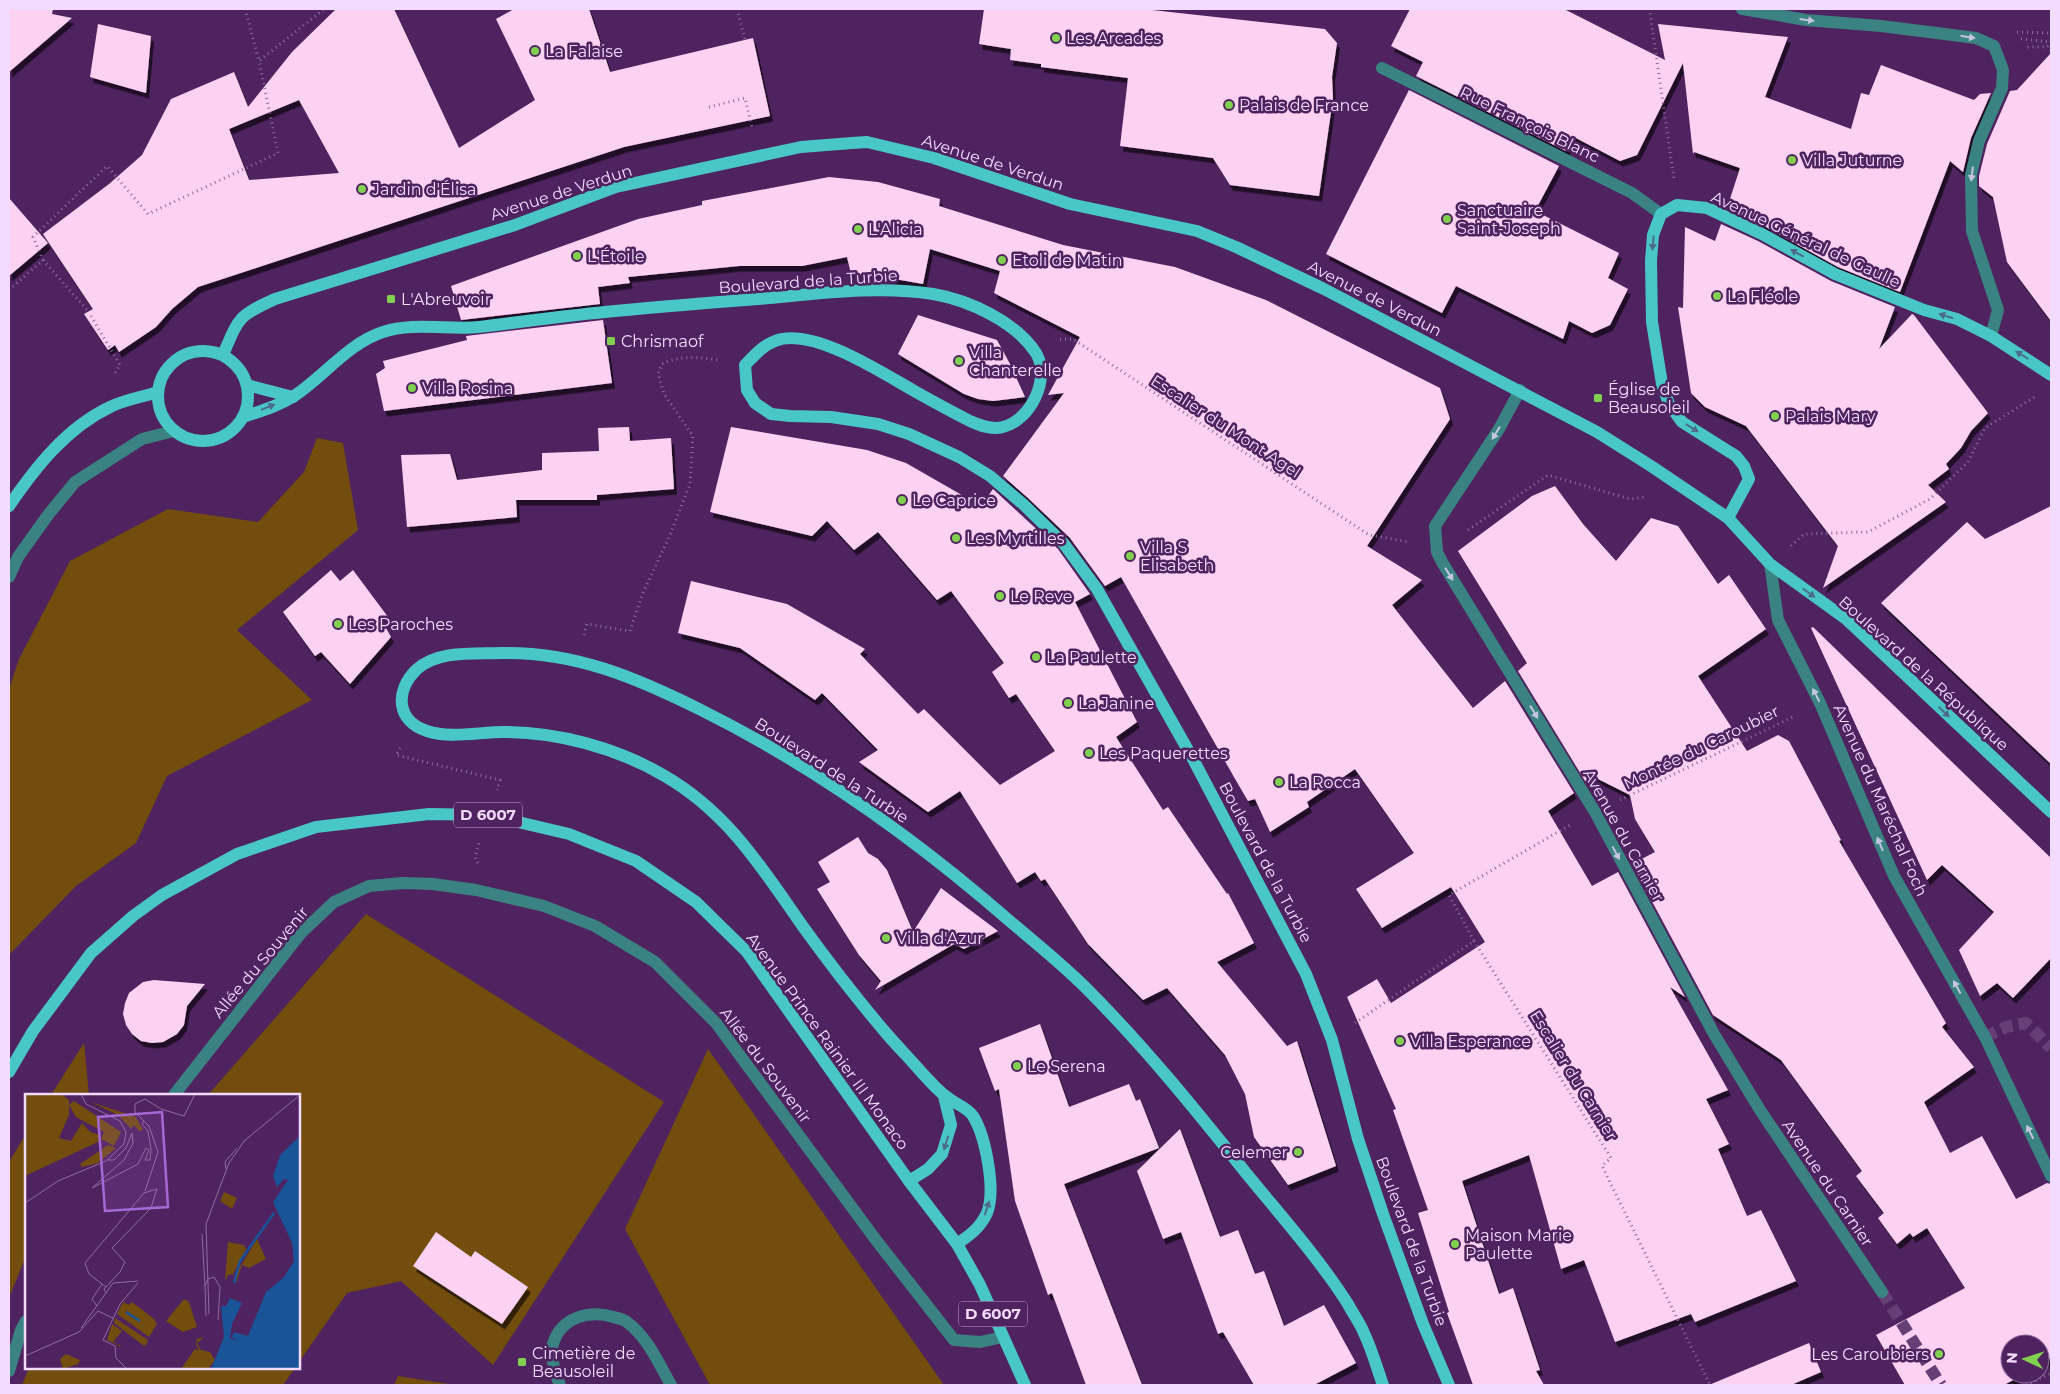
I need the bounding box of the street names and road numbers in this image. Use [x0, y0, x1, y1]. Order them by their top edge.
street label: Rue François Blanc [1457, 82, 1603, 167]
street label: Avenue de Verdun [920, 131, 1066, 194]
street label: Avenue de Verdun [488, 161, 634, 224]
street label: Avenue Général de Gaulle [1708, 187, 1903, 292]
street label: Avenue de Verdun [1305, 256, 1445, 340]
street label: Boulevard de la Turbie [718, 266, 898, 297]
street label: Escalier du Mont Agel [1147, 371, 1304, 482]
street label: Boulevard de la République [1835, 592, 2012, 755]
street label: Avenue du Maréchal Foch [1830, 701, 1932, 899]
street label: Montée du Caroubier [1620, 702, 1782, 793]
street label: Boulevard de la Turbie [751, 714, 912, 827]
street label: Avenue du Carnier [1579, 766, 1668, 905]
street label: Boulevard de la Turbie [1215, 779, 1316, 946]
road number: D 6007 [454, 802, 522, 828]
street label: Allée du Souvenir [208, 903, 313, 1022]
street label: Avenue Prince Rainier III Monaco [742, 929, 913, 1154]
street label: Allée du Souvenir [716, 1004, 815, 1127]
street label: Escalier du Carnier [1526, 1007, 1621, 1144]
street label: Avenue du Carnier [1778, 1116, 1877, 1250]
street label: Boulevard de la Turbie [1372, 1154, 1451, 1329]
road number: D 6007 [959, 1302, 1027, 1326]

